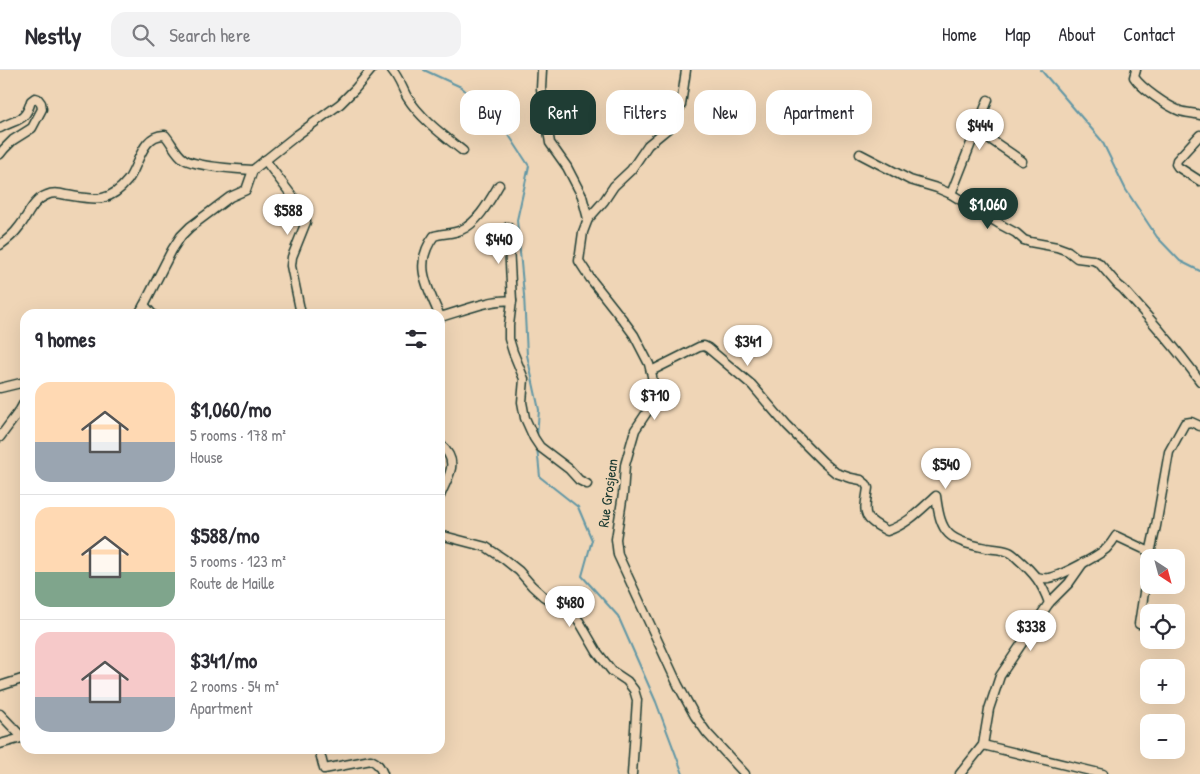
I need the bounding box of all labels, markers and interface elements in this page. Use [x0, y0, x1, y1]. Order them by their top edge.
search box [111, 12, 461, 57]
text: Nestly [25, 19, 81, 51]
icon: search [129, 21, 157, 49]
text: Search here [169, 22, 251, 48]
text: Home [942, 22, 977, 47]
text: Map [1005, 22, 1030, 47]
text: About [1058, 22, 1095, 47]
text: Contact [1123, 22, 1175, 47]
chip: Buy [460, 90, 520, 135]
chip: Rent [530, 90, 596, 135]
chip: Filters [606, 90, 684, 135]
chip: New [694, 90, 756, 135]
chip: Apartment [766, 90, 872, 135]
pin: $444 [950, 108, 1010, 151]
text: $444 [967, 114, 993, 136]
pin: $1,060 [947, 188, 1029, 230]
text: $1,060 [969, 193, 1007, 215]
pin: $588 [258, 194, 318, 236]
text: $588 [274, 199, 302, 221]
pin: $440 [469, 222, 529, 265]
text: $440 [485, 228, 513, 250]
pin: $341 [718, 324, 778, 367]
text: 9 homes [35, 325, 96, 354]
icon: filters [402, 325, 430, 353]
text: $341 [734, 330, 762, 352]
pin: $710 [625, 378, 685, 421]
text: $710 [640, 384, 670, 406]
text: $1,060/mo [190, 395, 271, 424]
icon: home [75, 402, 135, 462]
text: 5 rooms · 178 m² [190, 424, 286, 446]
text: House [190, 446, 223, 468]
pin: $540 [916, 448, 976, 490]
text: $540 [932, 453, 960, 475]
street label: Rue Grosjean [592, 457, 623, 529]
text: $588/mo [190, 521, 259, 550]
icon: home [75, 527, 135, 587]
north arrow [1140, 549, 1185, 594]
map controls [1140, 549, 1185, 759]
text: 5 rooms · 123 m² [190, 550, 286, 572]
text: Route de Maille [190, 572, 275, 594]
pin: $480 [540, 586, 600, 628]
text: $480 [556, 591, 584, 613]
button: locate [1140, 604, 1185, 649]
pin: $338 [1001, 610, 1061, 652]
text: $338 [1016, 615, 1046, 637]
text: $341/mo [190, 646, 257, 675]
icon: home [75, 652, 135, 712]
button: + [1140, 659, 1185, 704]
text: 2 rooms · 54 m² [190, 675, 279, 697]
text: Apartment [190, 697, 253, 719]
button: − [1140, 714, 1185, 759]

